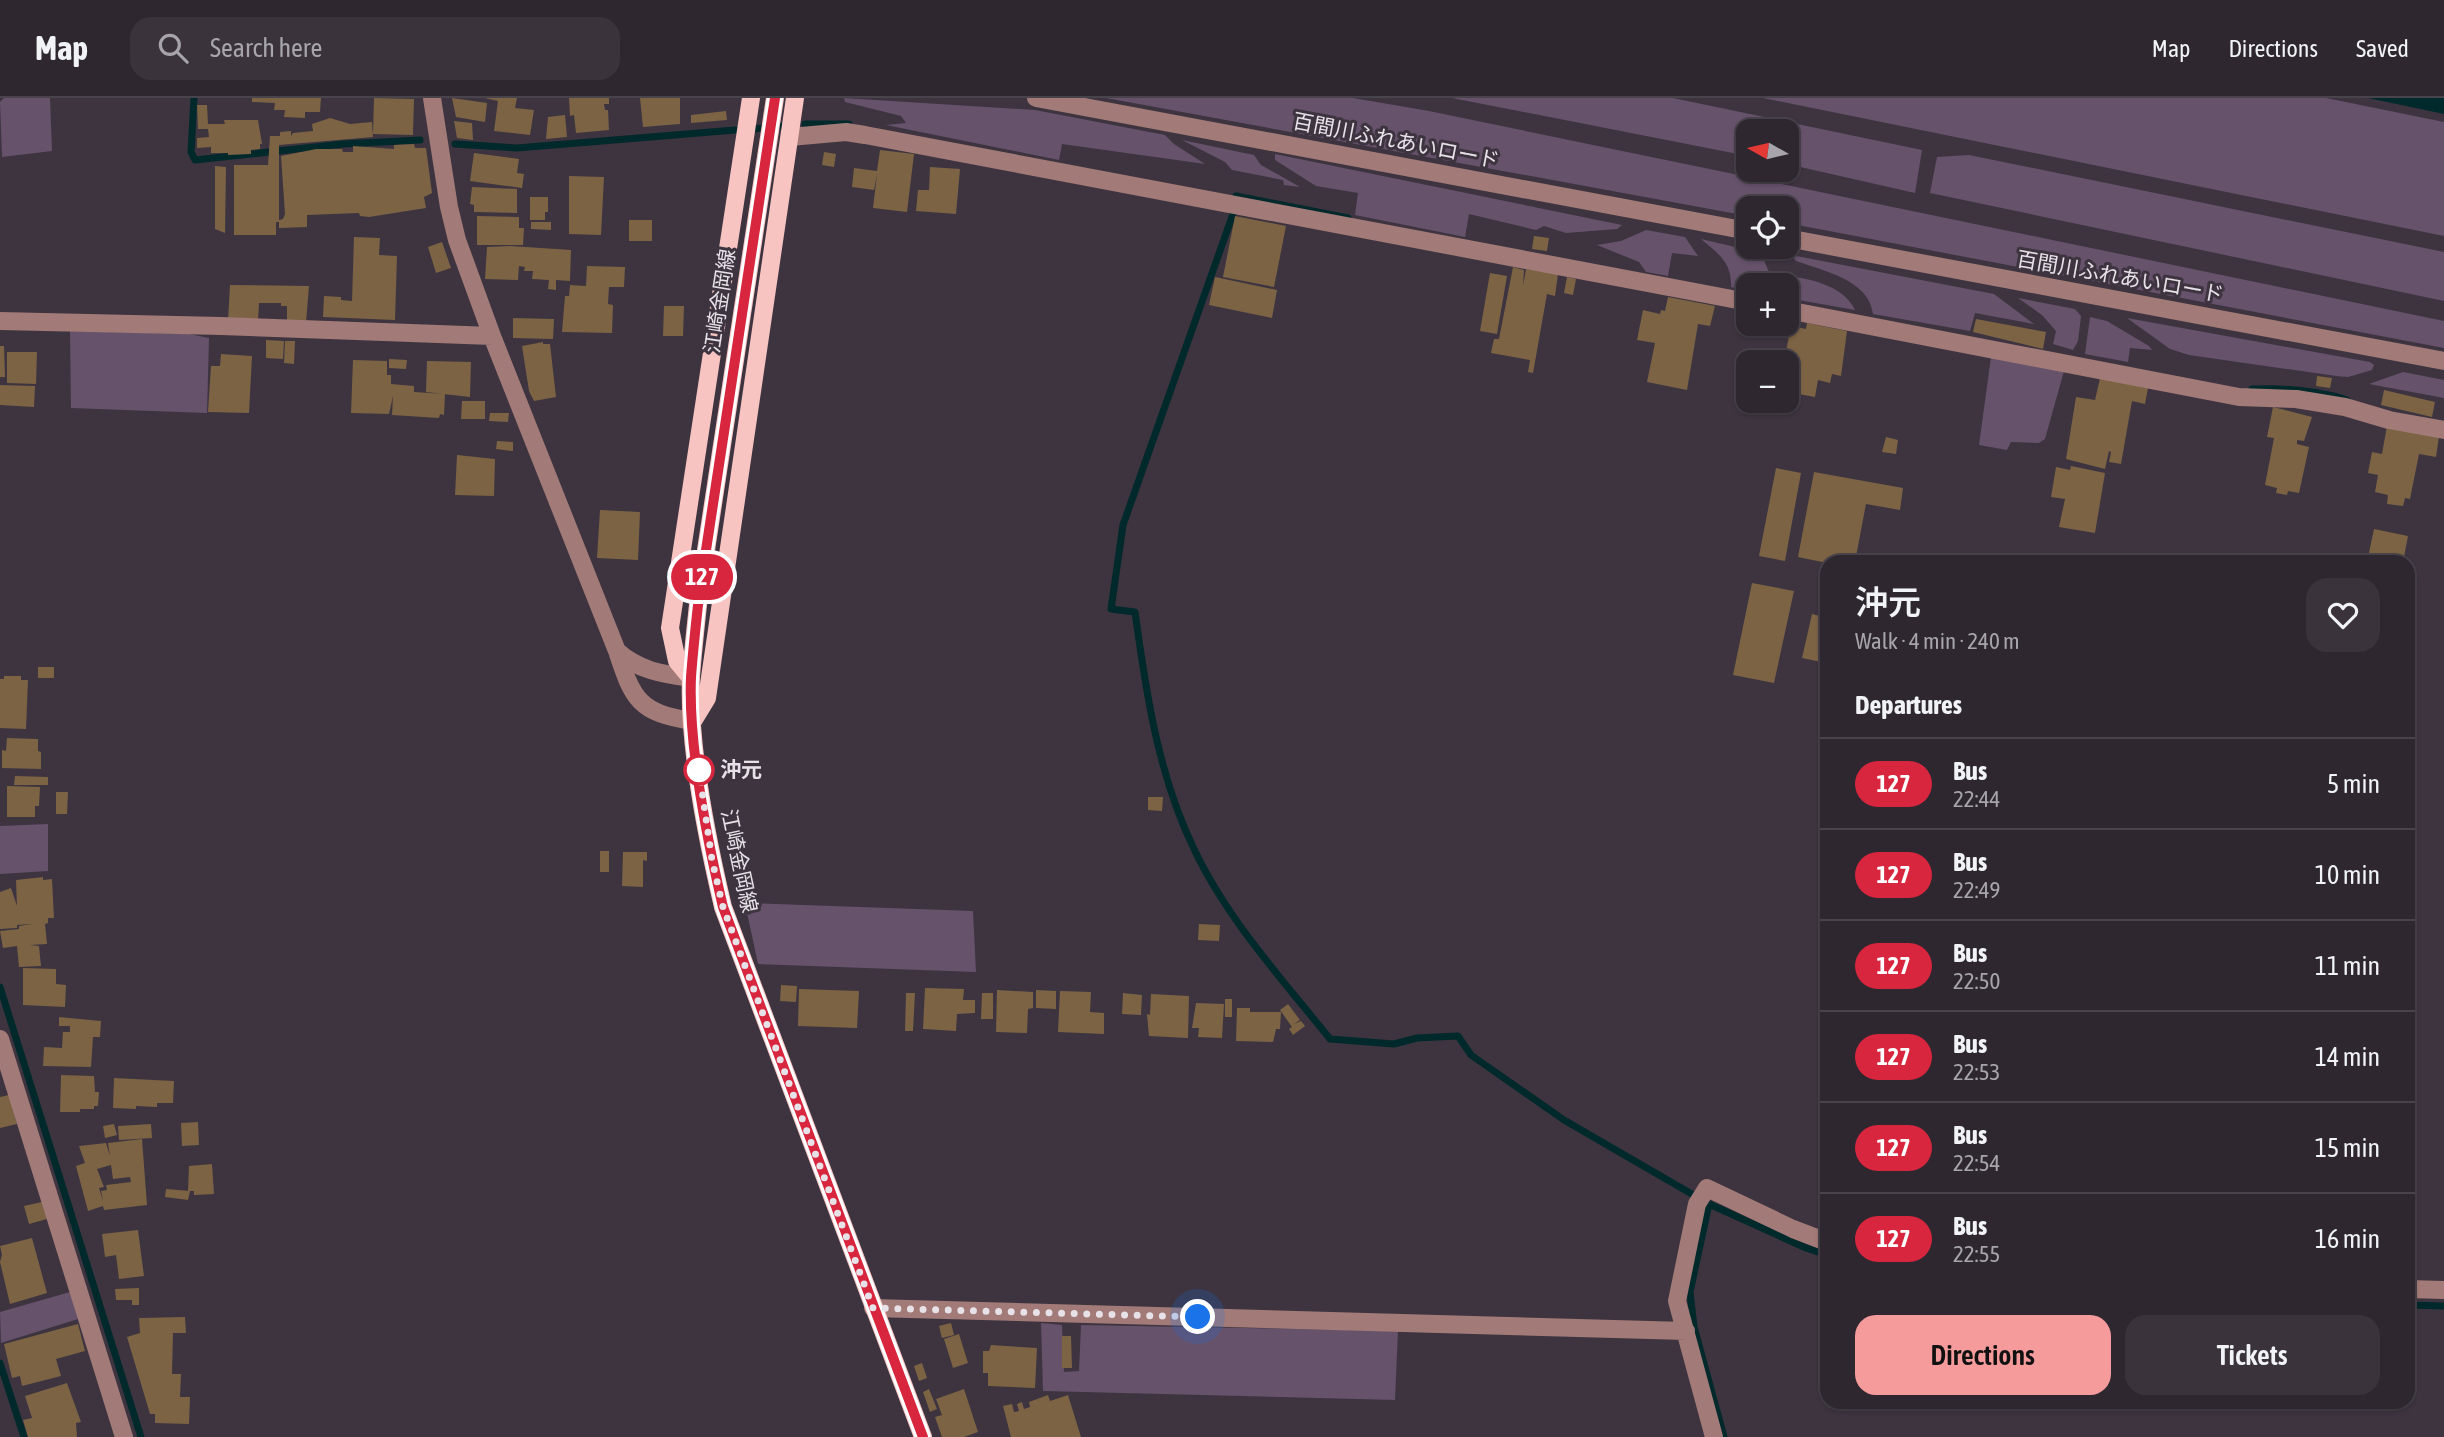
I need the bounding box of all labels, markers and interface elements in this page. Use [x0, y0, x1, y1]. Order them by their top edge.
search box [130, 17, 620, 80]
text: Map [35, 29, 88, 67]
icon: search [154, 29, 192, 67]
text: Search here [210, 33, 322, 63]
text: Map [2152, 35, 2190, 62]
text: Directions [2228, 35, 2318, 62]
text: Saved [2356, 35, 2409, 62]
street label: 百間川ふれあいロード [1291, 108, 1502, 172]
north arrow [1736, 119, 1799, 182]
map controls [1736, 119, 1799, 413]
button: locate [1736, 196, 1799, 259]
street label: 百間川ふれあいロード [2015, 246, 2226, 306]
street label: 江崎金岡線 [699, 247, 739, 355]
button: + [1736, 273, 1799, 336]
button: − [1736, 350, 1799, 413]
line badge: 127 [662, 554, 742, 600]
text: 127 [685, 563, 719, 590]
button: heart [2306, 578, 2380, 652]
text: 沖元 [1855, 583, 1921, 621]
text: Walk · 4 min · 240 m [1855, 628, 2019, 654]
text: Departures [1855, 690, 1962, 720]
marker: 沖元 [684, 755, 714, 785]
text: Bus [1953, 756, 1987, 786]
place label: 沖元 [720, 757, 762, 781]
text: 5 min [2327, 769, 2380, 799]
text: 127 [1877, 770, 1910, 797]
text: 22:44 [1953, 786, 2000, 812]
street label: 江崎金岡線 [717, 807, 763, 915]
text: Bus [1953, 847, 1987, 877]
text: 10 min [2315, 860, 2380, 890]
text: 127 [1877, 861, 1910, 888]
text: 22:49 [1953, 877, 2000, 903]
text: Bus [1953, 938, 1987, 968]
text: 11 min [2315, 951, 2380, 981]
text: 127 [1877, 952, 1910, 979]
text: 22:50 [1953, 968, 2000, 994]
text: Bus [1953, 1029, 1987, 1059]
text: 14 min [2315, 1042, 2380, 1072]
text: 127 [1877, 1043, 1910, 1070]
text: 22:53 [1953, 1059, 2000, 1085]
text: Bus [1953, 1120, 1987, 1150]
text: 15 min [2315, 1133, 2380, 1163]
text: 127 [1877, 1134, 1910, 1161]
text: 22:54 [1953, 1150, 2000, 1176]
text: Bus [1953, 1211, 1987, 1241]
text: 16 min [2315, 1224, 2380, 1254]
text: 127 [1877, 1225, 1910, 1252]
text: 22:55 [1953, 1241, 2000, 1267]
your location [1180, 1299, 1215, 1334]
button: Directions [1855, 1315, 2111, 1395]
button: Tickets [2125, 1315, 2380, 1395]

